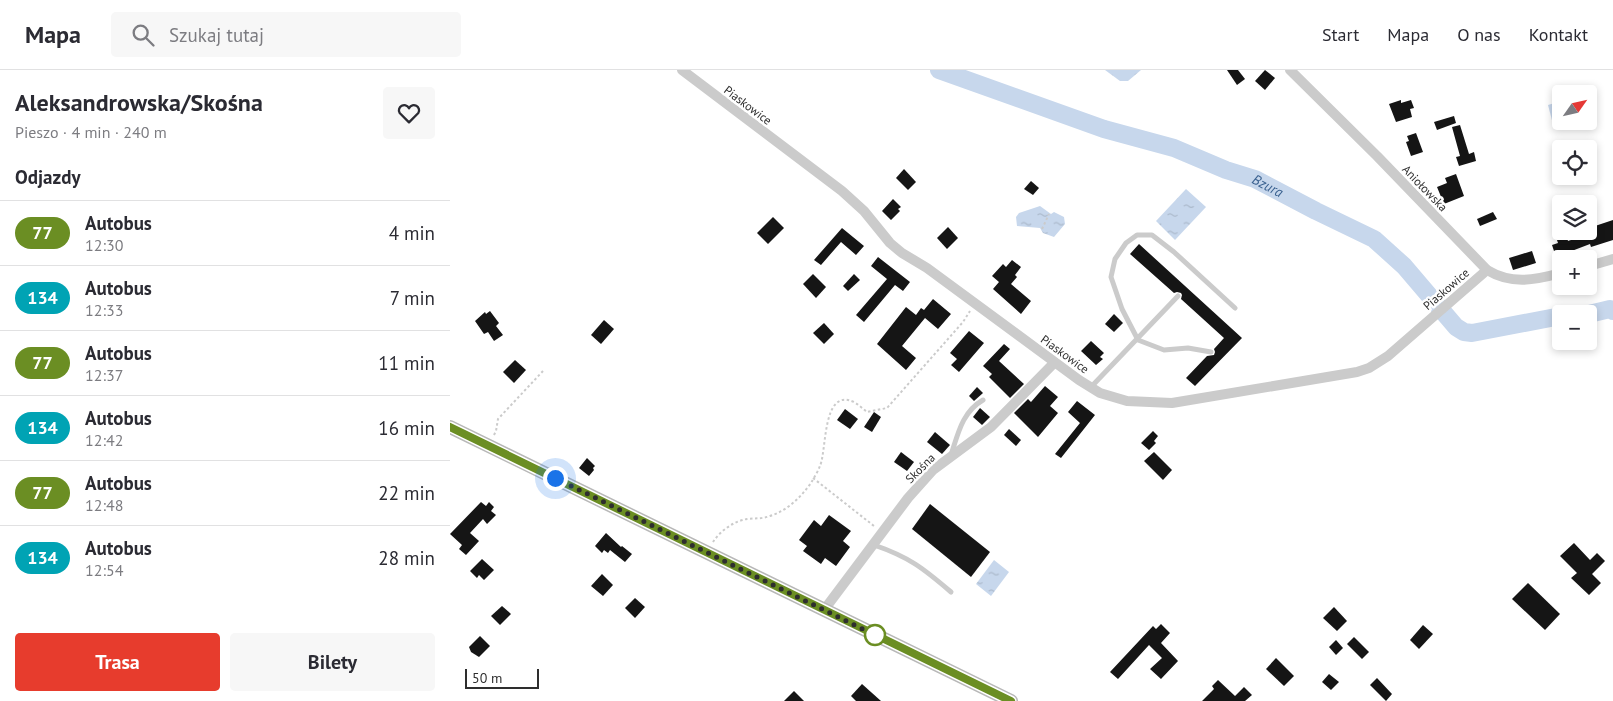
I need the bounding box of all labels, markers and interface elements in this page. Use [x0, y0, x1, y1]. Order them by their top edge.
search box [111, 12, 461, 57]
text: Mapa [25, 19, 81, 50]
icon: search [129, 21, 157, 49]
text: Szukaj tutaj [169, 23, 264, 47]
text: Start [1322, 23, 1359, 46]
text: Mapa [1387, 23, 1429, 46]
text: O nas [1457, 23, 1501, 46]
text: Kontakt [1529, 23, 1588, 46]
street label: Piaskowice [721, 82, 775, 128]
north arrow [1552, 85, 1598, 130]
map controls [1552, 85, 1597, 350]
text: Aleksandrowska/Skośna [15, 87, 263, 118]
button: heart [383, 87, 435, 139]
text: Pieszo · 4 min · 240 m [15, 122, 167, 142]
button: locate [1552, 140, 1597, 185]
street label: Aniołowska [1399, 162, 1451, 214]
text: Odjazdy [15, 165, 81, 189]
water label: Bzura [1249, 170, 1286, 201]
button: layers [1552, 195, 1597, 240]
text: Autobus [85, 211, 152, 235]
text: 77 [32, 221, 53, 244]
text: 4 min [389, 221, 435, 245]
text: 12:30 [85, 235, 123, 255]
button: + [1552, 250, 1597, 295]
street label: Piaskowice [1420, 265, 1472, 313]
text: Autobus [85, 276, 152, 300]
text: 134 [27, 286, 58, 309]
text: 7 min [390, 286, 435, 310]
text: 12:33 [85, 300, 123, 320]
button: − [1552, 305, 1597, 350]
street label: Piaskowice [1038, 331, 1092, 377]
text: Autobus [85, 341, 152, 365]
text: 77 [32, 351, 53, 374]
text: 11 min [378, 351, 435, 375]
text: 12:37 [85, 365, 123, 385]
text: Autobus [85, 406, 152, 430]
text: 134 [27, 416, 58, 439]
text: 16 min [378, 416, 435, 440]
text: 12:42 [85, 430, 123, 450]
street label: Skośna [902, 450, 938, 486]
your location [543, 466, 568, 491]
text: Autobus [85, 471, 152, 495]
text: 77 [32, 481, 53, 504]
text: 22 min [378, 481, 435, 505]
text: 12:48 [85, 495, 123, 515]
text: Autobus [85, 536, 152, 560]
text: 134 [27, 546, 58, 569]
text: 28 min [378, 546, 435, 570]
text: 12:54 [85, 560, 123, 580]
unlabelled marker [864, 624, 886, 646]
button: Trasa [15, 633, 220, 691]
button: Bilety [230, 633, 435, 691]
scale bar [465, 666, 539, 689]
text: 50 m [472, 669, 502, 687]

